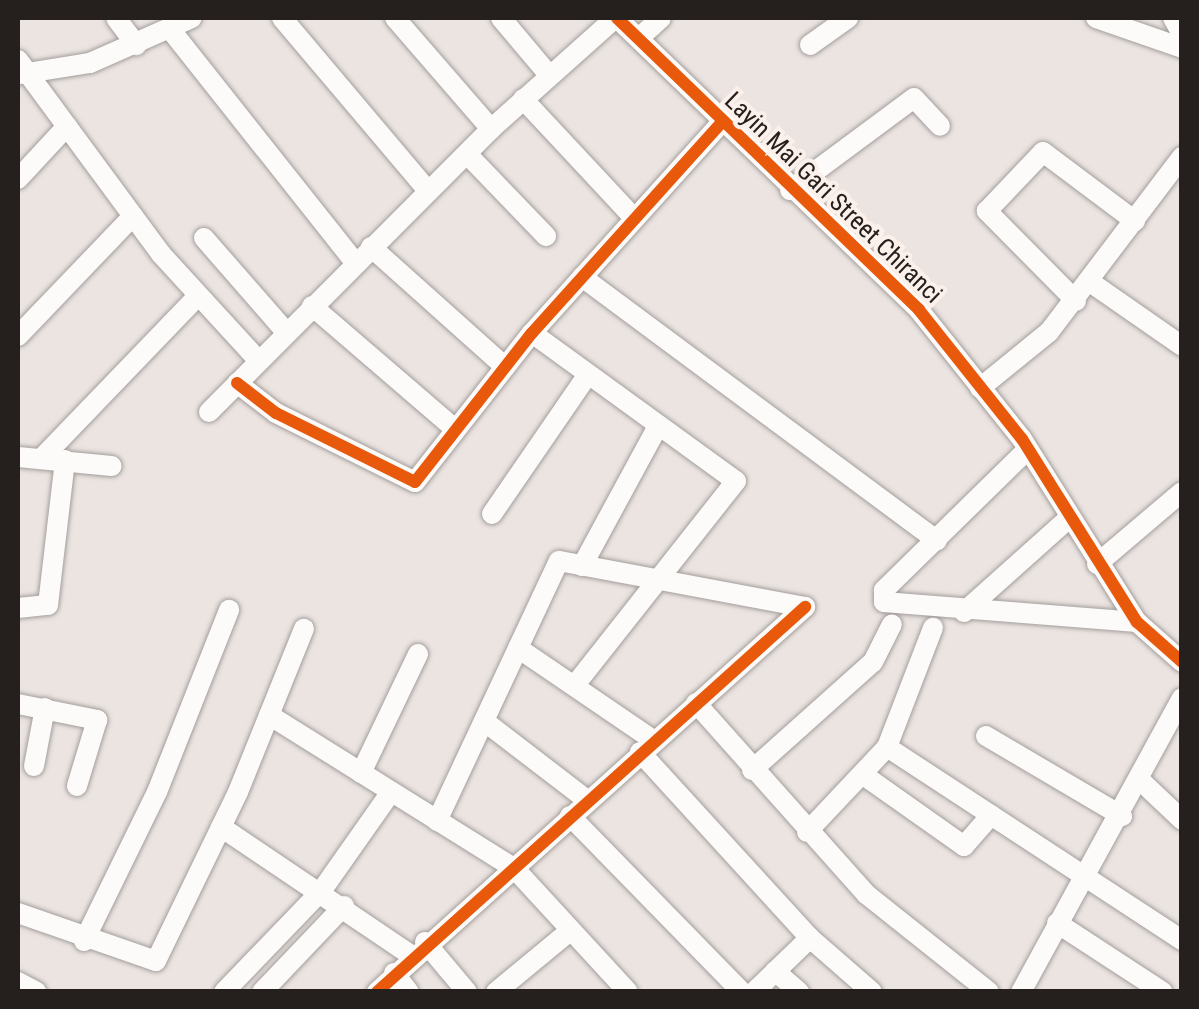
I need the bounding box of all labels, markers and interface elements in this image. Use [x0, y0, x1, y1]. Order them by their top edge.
street label: Layin Mai Gari Street Chiranci [718, 86, 948, 310]

